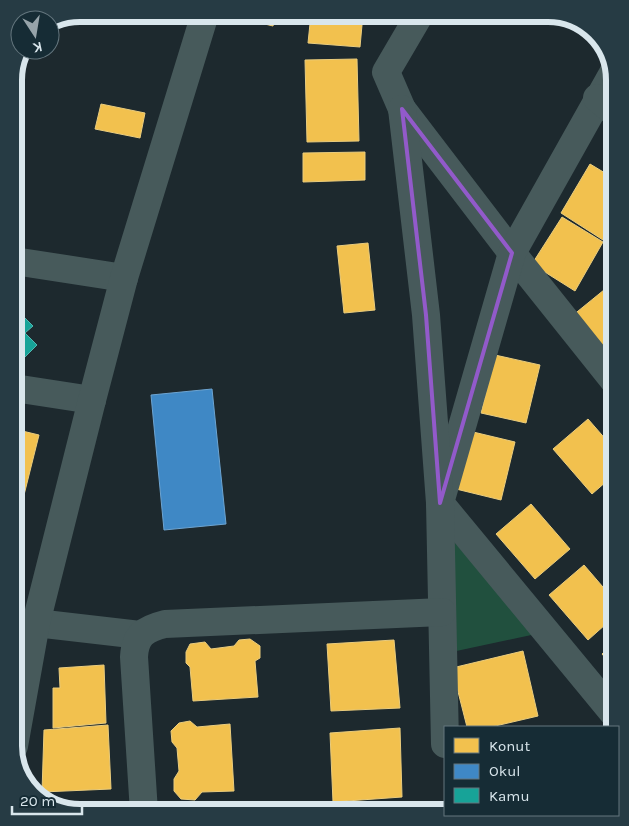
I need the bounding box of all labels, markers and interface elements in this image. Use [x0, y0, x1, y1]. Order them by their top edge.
north arrow [10, 10, 60, 60]
text: K [31, 38, 44, 57]
legend [444, 726, 619, 816]
text: Konut [489, 737, 530, 755]
text: Okul [489, 762, 520, 780]
scale bar [12, 784, 82, 816]
text: Kamu [489, 787, 530, 805]
text: 20 m [20, 792, 55, 810]

